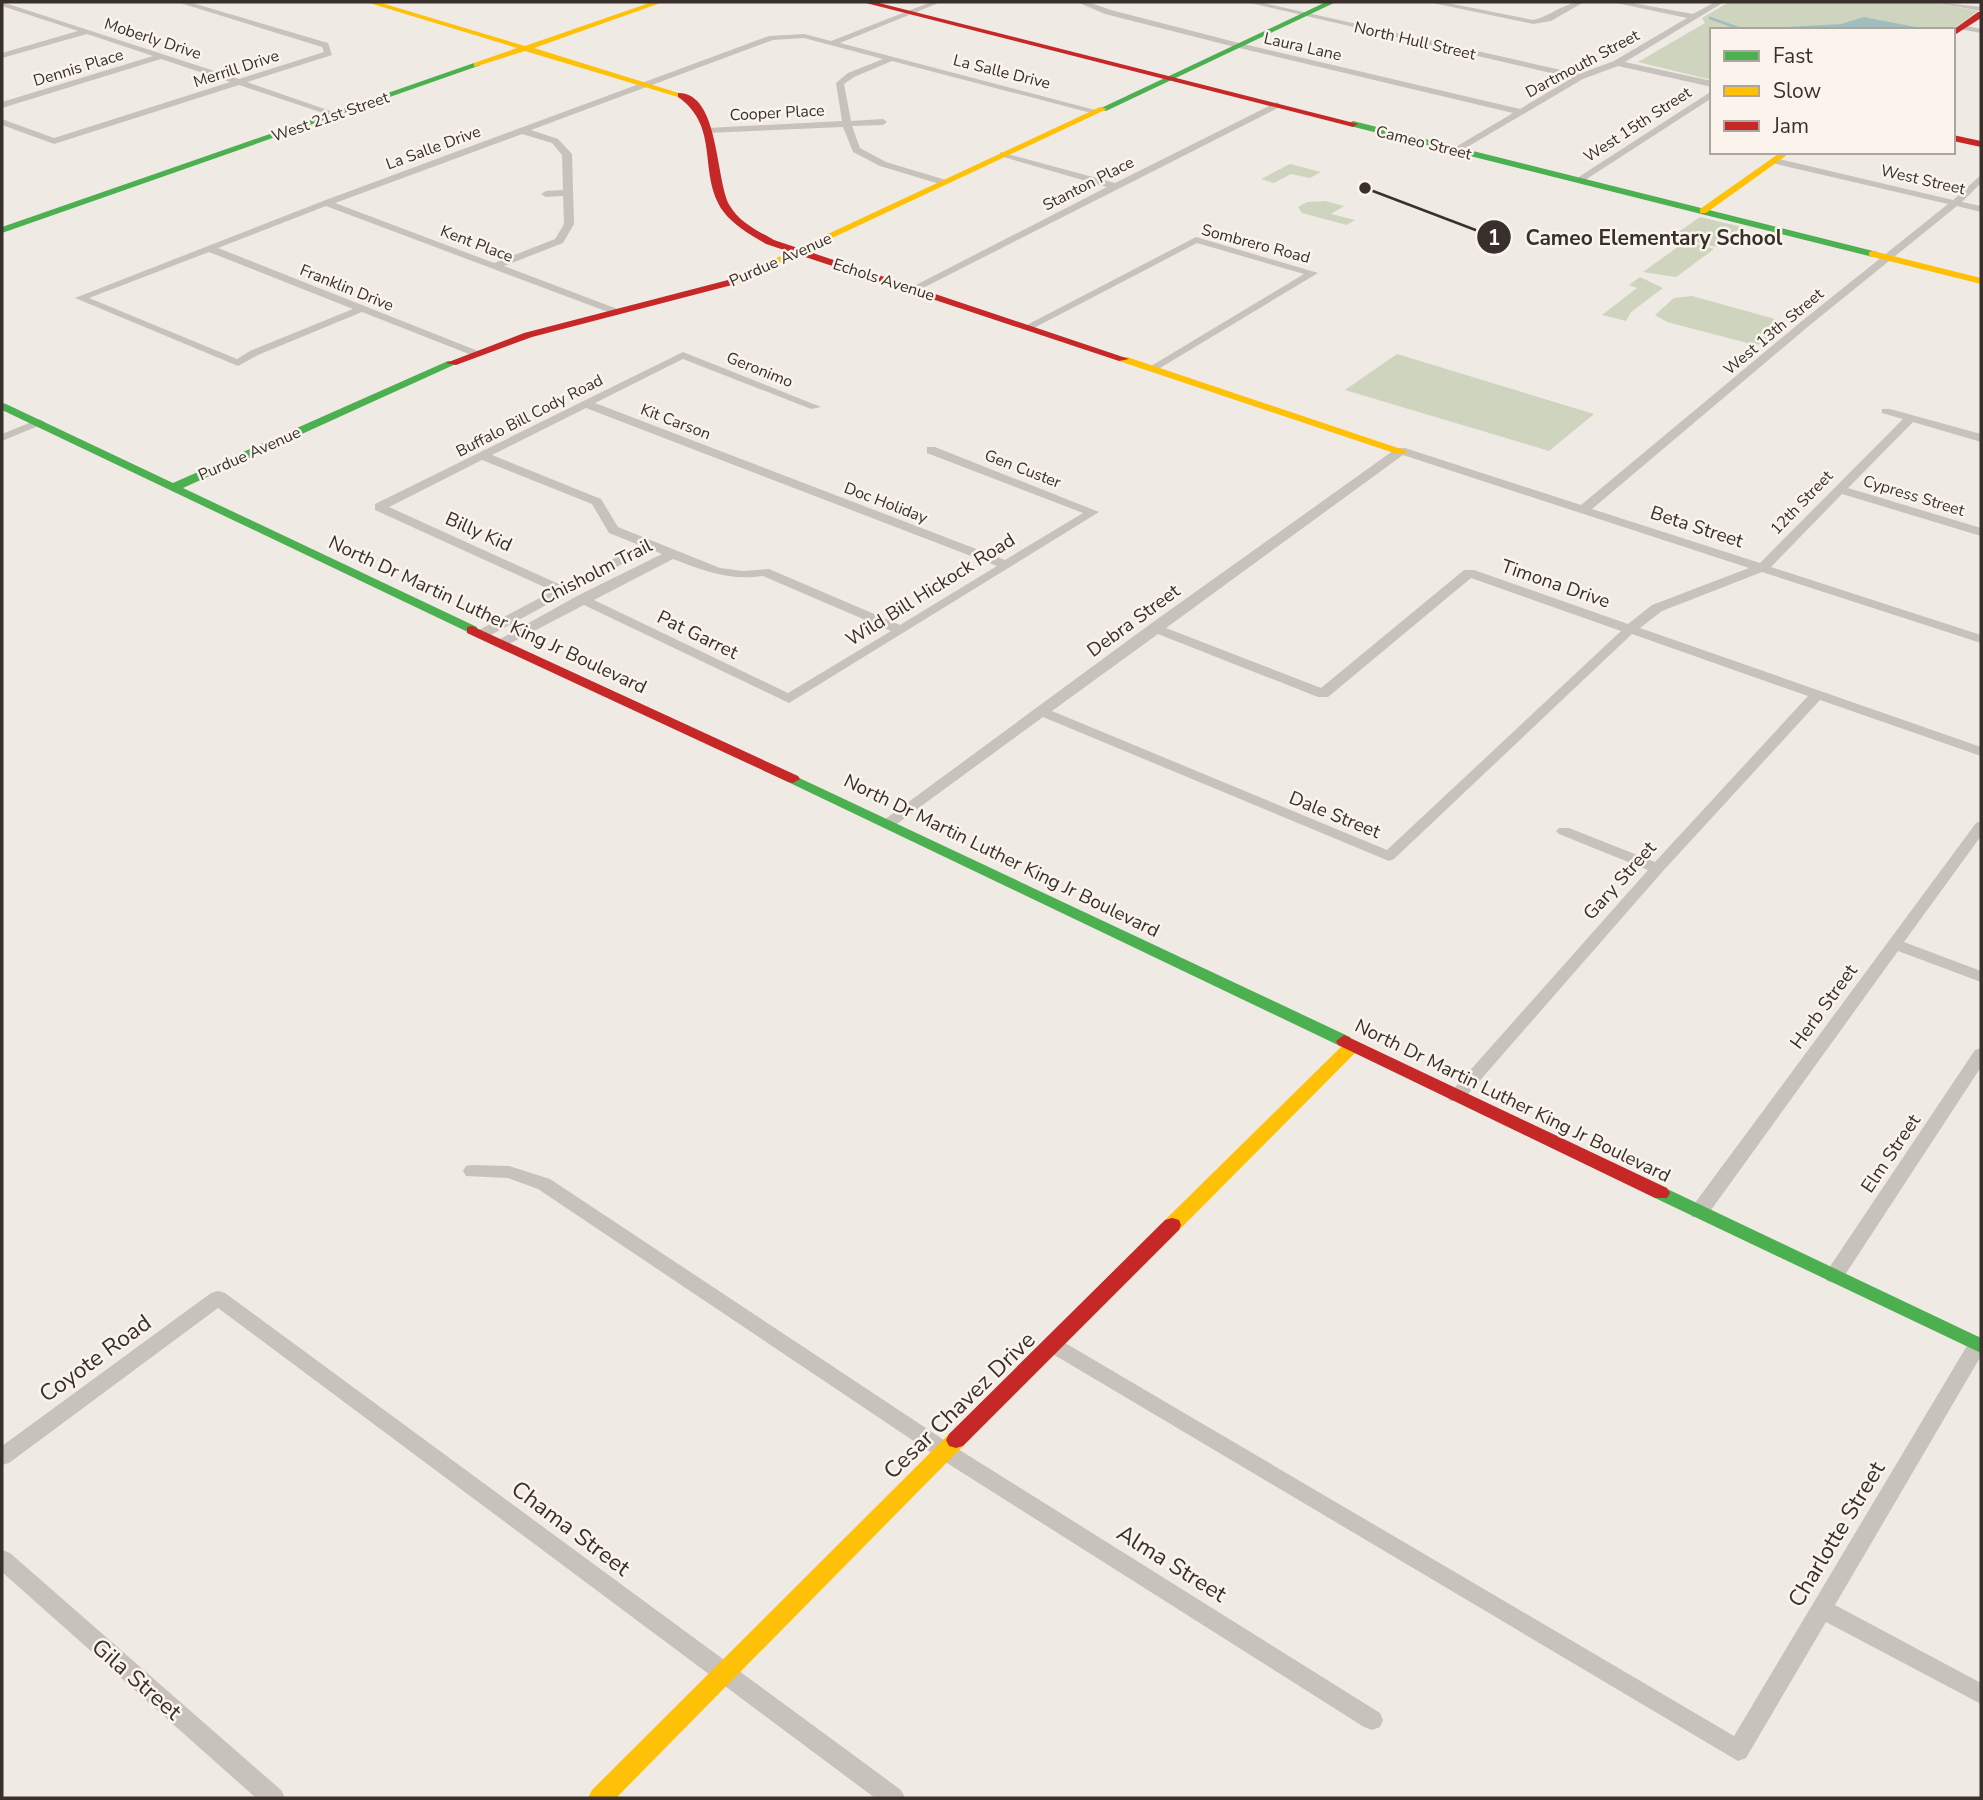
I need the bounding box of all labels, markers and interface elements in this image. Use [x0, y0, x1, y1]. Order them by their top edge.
street label: Moberly Drive [101, 13, 204, 65]
street label: North Hull Street [1352, 16, 1478, 66]
street label: Dartmouth Street [1522, 24, 1644, 103]
street label: Laura Lane [1262, 27, 1344, 67]
legend [1710, 28, 1955, 154]
text: Fast [1773, 42, 1813, 70]
street label: Dennis Place [31, 44, 126, 92]
street label: Merrill Drive [191, 45, 282, 93]
street label: La Salle Drive [951, 49, 1053, 95]
text: Slow [1773, 77, 1822, 105]
street label: West 15th Street [1579, 82, 1696, 168]
street label: West 21st Street [269, 86, 392, 147]
street label: Cooper Place [729, 100, 825, 126]
text: Jam [1772, 112, 1809, 140]
street label: Cameo Street [1374, 120, 1474, 166]
street label: La Salle Drive [383, 121, 484, 175]
street label: Stanton Place [1039, 151, 1138, 216]
street label: West Street [1878, 160, 1968, 200]
callout: Cameo Elementary School [1476, 216, 1796, 258]
street label: Sombrero Road [1199, 219, 1313, 269]
street label: Kent Place [437, 220, 516, 268]
text: 1 [1488, 224, 1500, 252]
text: Cameo Elementary School [1526, 224, 1783, 252]
street label: Purdue Avenue [726, 227, 835, 292]
street label: Echols Avenue [830, 253, 937, 307]
street label: Franklin Drive [296, 259, 397, 317]
street label: West 13th Street [1719, 283, 1829, 380]
street label: Geronimo [723, 347, 796, 393]
street label: Buffalo Bill Cody Road [452, 369, 607, 463]
street label: Kit Carson [637, 398, 714, 445]
street label: Purdue Avenue [195, 421, 304, 486]
street label: Gen Custer [981, 444, 1064, 494]
street label: 12th Street [1765, 465, 1838, 540]
street label: Cypress Street [1860, 470, 1968, 522]
street label: Doc Holiday [841, 477, 931, 529]
street label: Beta Street [1647, 500, 1747, 554]
street label: Billy Kid [441, 506, 516, 558]
street label: Wild Bill Hickock Road [841, 527, 1020, 653]
street label: North Dr Martin Luther King Jr Boulevard [324, 530, 651, 700]
street label: Chisholm Trail [536, 532, 657, 611]
street label: Timona Drive [1498, 553, 1614, 615]
street label: Debra Street [1082, 578, 1186, 663]
street label: Pat Garret [653, 604, 743, 666]
street label: North Dr Martin Luther King Jr Boulevard [839, 768, 1164, 944]
street label: Dale Street [1285, 785, 1385, 845]
street label: Gary Street [1577, 835, 1662, 926]
street label: Herb Street [1784, 959, 1864, 1054]
street label: North Dr Martin Luther King Jr Boulevard [1350, 1013, 1675, 1189]
street label: Elm Street [1855, 1109, 1927, 1198]
street label: Coyote Road [33, 1307, 157, 1410]
street label: Cesar Chavez Drive [877, 1325, 1042, 1486]
street label: Charlotte Street [1781, 1455, 1893, 1613]
street label: Chama Street [505, 1474, 637, 1584]
street label: Alma Street [1111, 1517, 1233, 1610]
street label: Gila Street [85, 1632, 189, 1728]

